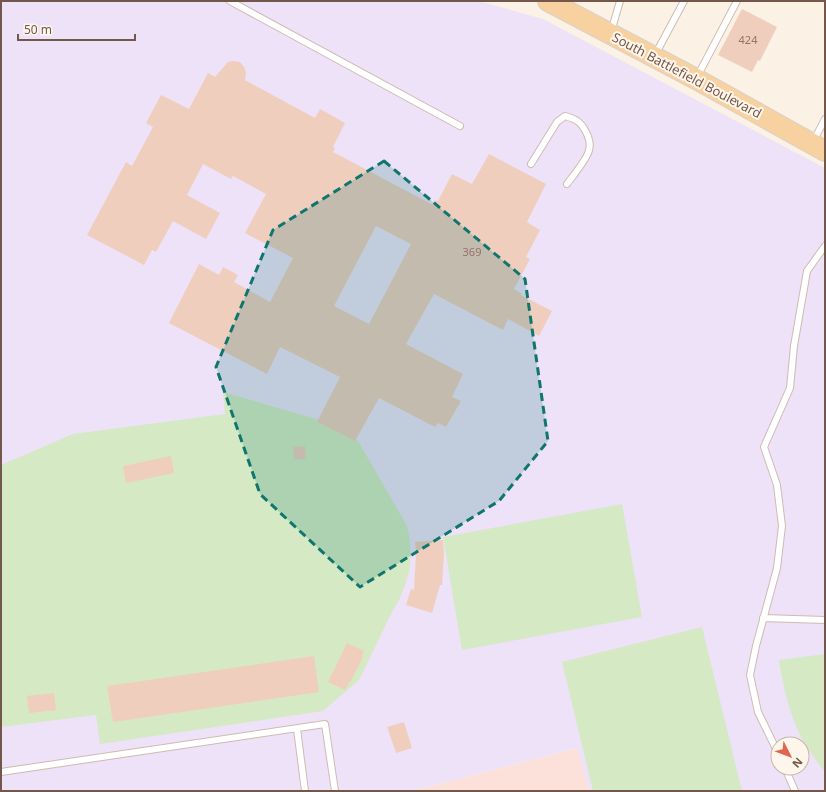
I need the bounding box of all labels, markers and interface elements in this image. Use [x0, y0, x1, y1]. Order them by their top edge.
scale bar [18, 16, 135, 42]
text: 50 m [24, 21, 52, 38]
street label: South Battlefield Boulevard [609, 28, 765, 122]
house number: 424 [739, 32, 758, 47]
house number: 369 [463, 244, 481, 259]
north arrow [770, 736, 810, 776]
text: N [789, 755, 806, 771]

